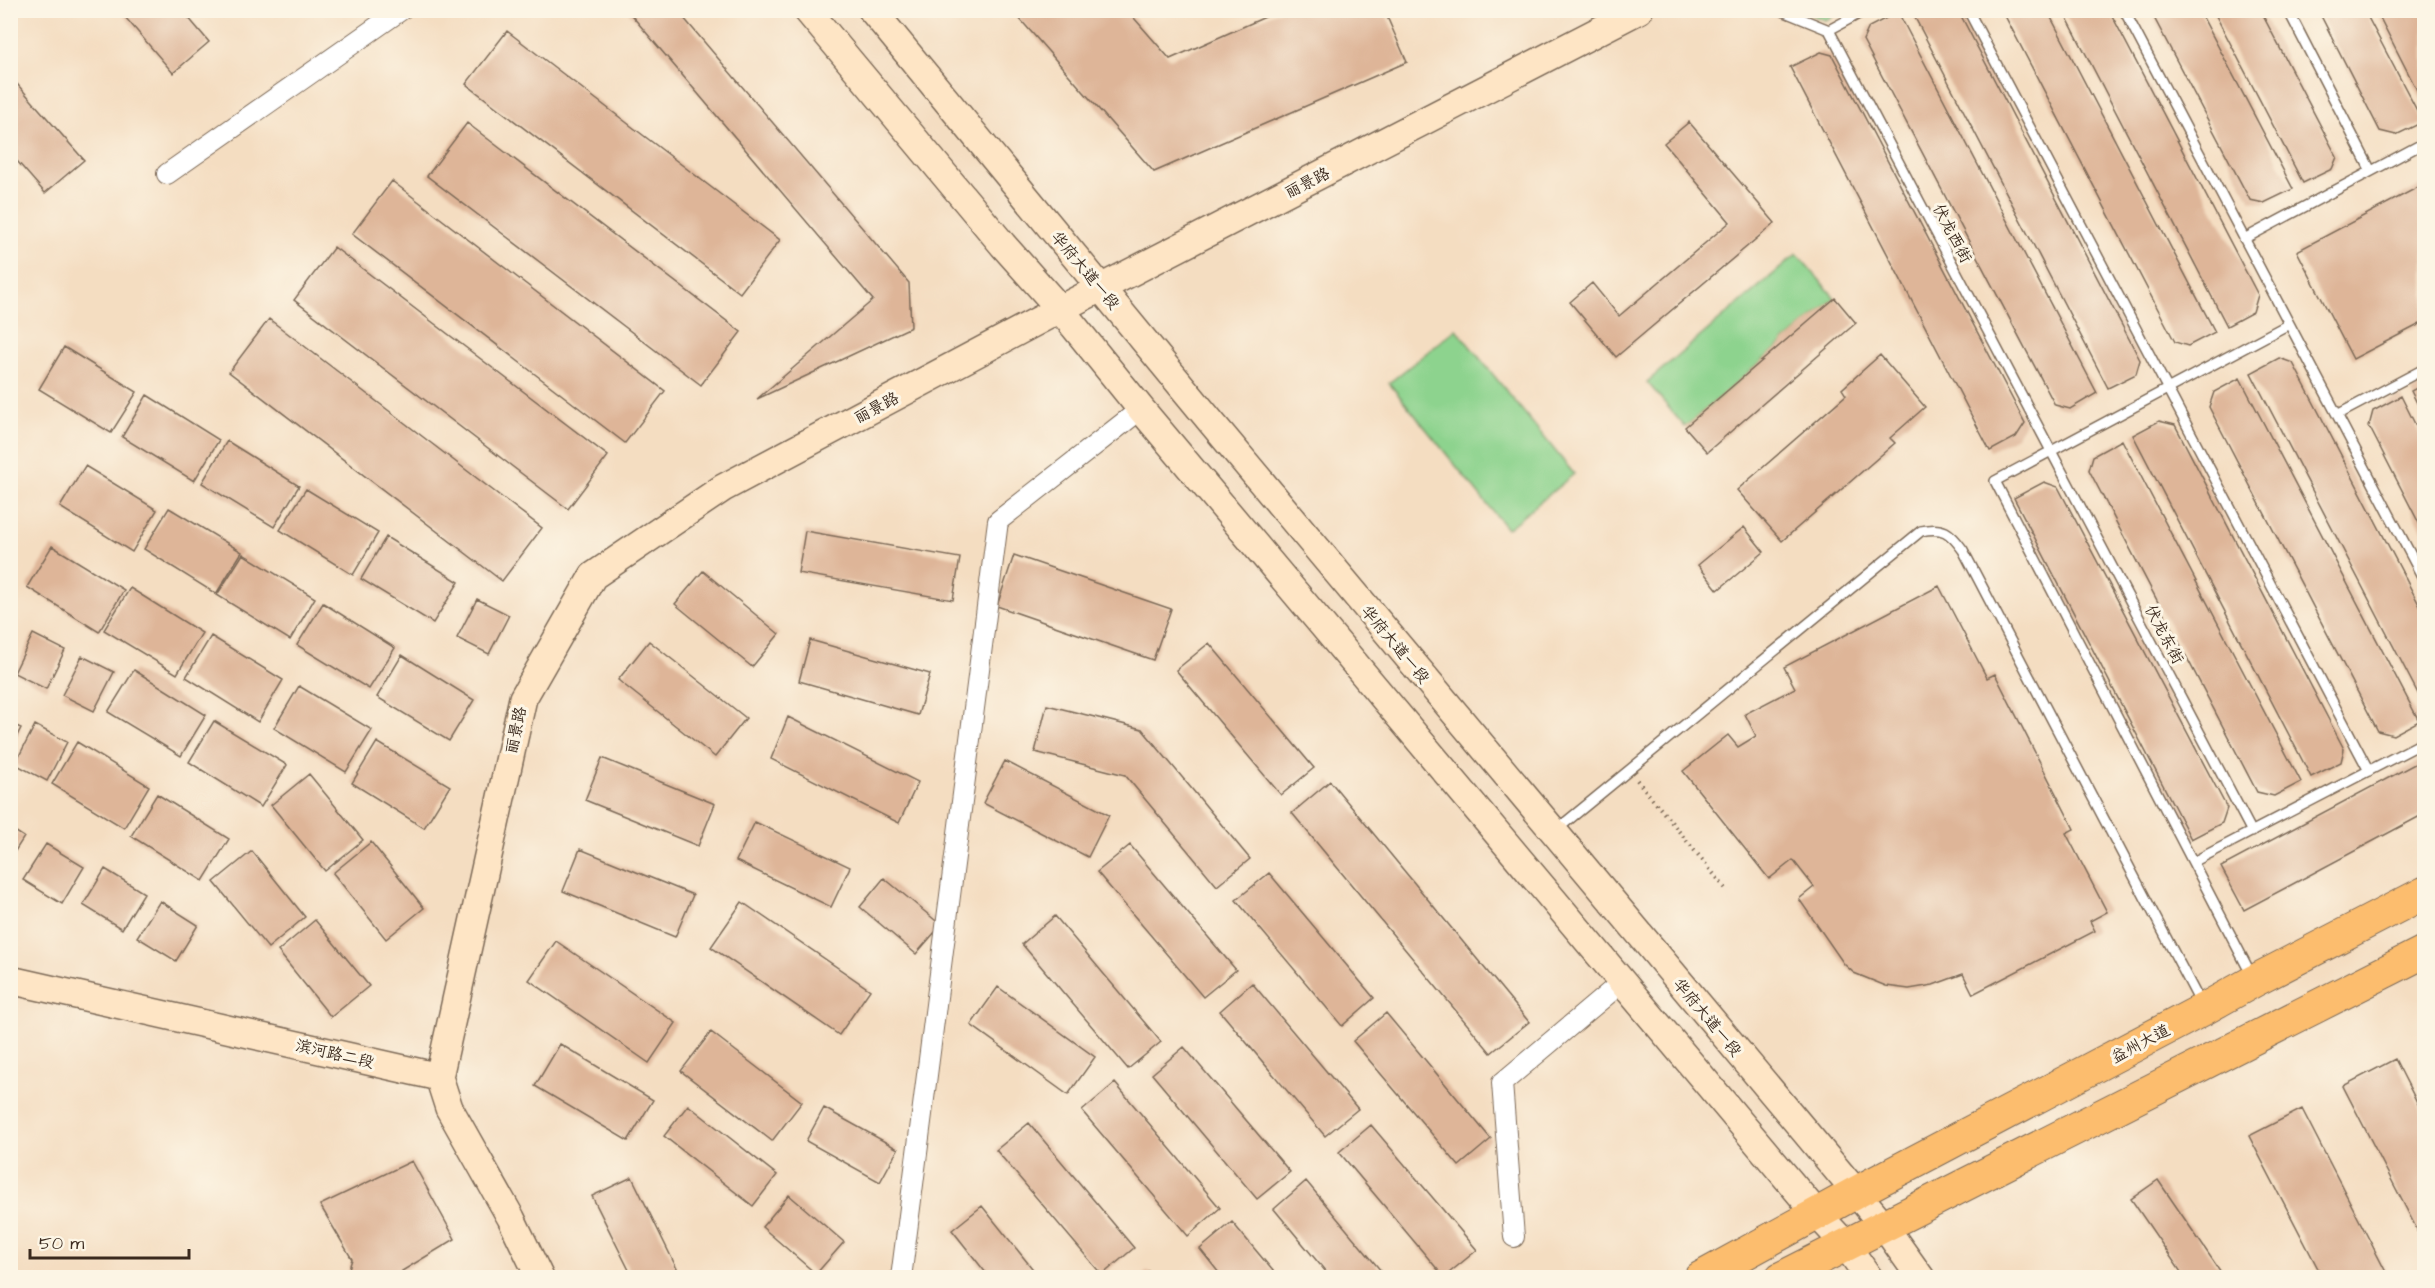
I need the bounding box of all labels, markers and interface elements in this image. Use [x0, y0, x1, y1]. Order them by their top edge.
street label: 丽景路 [1281, 162, 1334, 204]
street label: 伏龙西街 [1927, 200, 1977, 267]
street label: 华府大道一段 [1046, 227, 1125, 314]
street label: 丽景路 [850, 387, 903, 429]
street label: 华府大道一段 [1356, 601, 1435, 688]
street label: 伏龙东街 [2139, 601, 2189, 668]
street label: 丽景路 [500, 704, 532, 756]
street label: 华府大道一段 [1668, 974, 1747, 1061]
street label: 益州大道 [2107, 1019, 2174, 1069]
street label: 滨河路二段 [293, 1034, 376, 1074]
scale bar [30, 1222, 189, 1260]
text: 50 m [39, 1231, 84, 1256]

